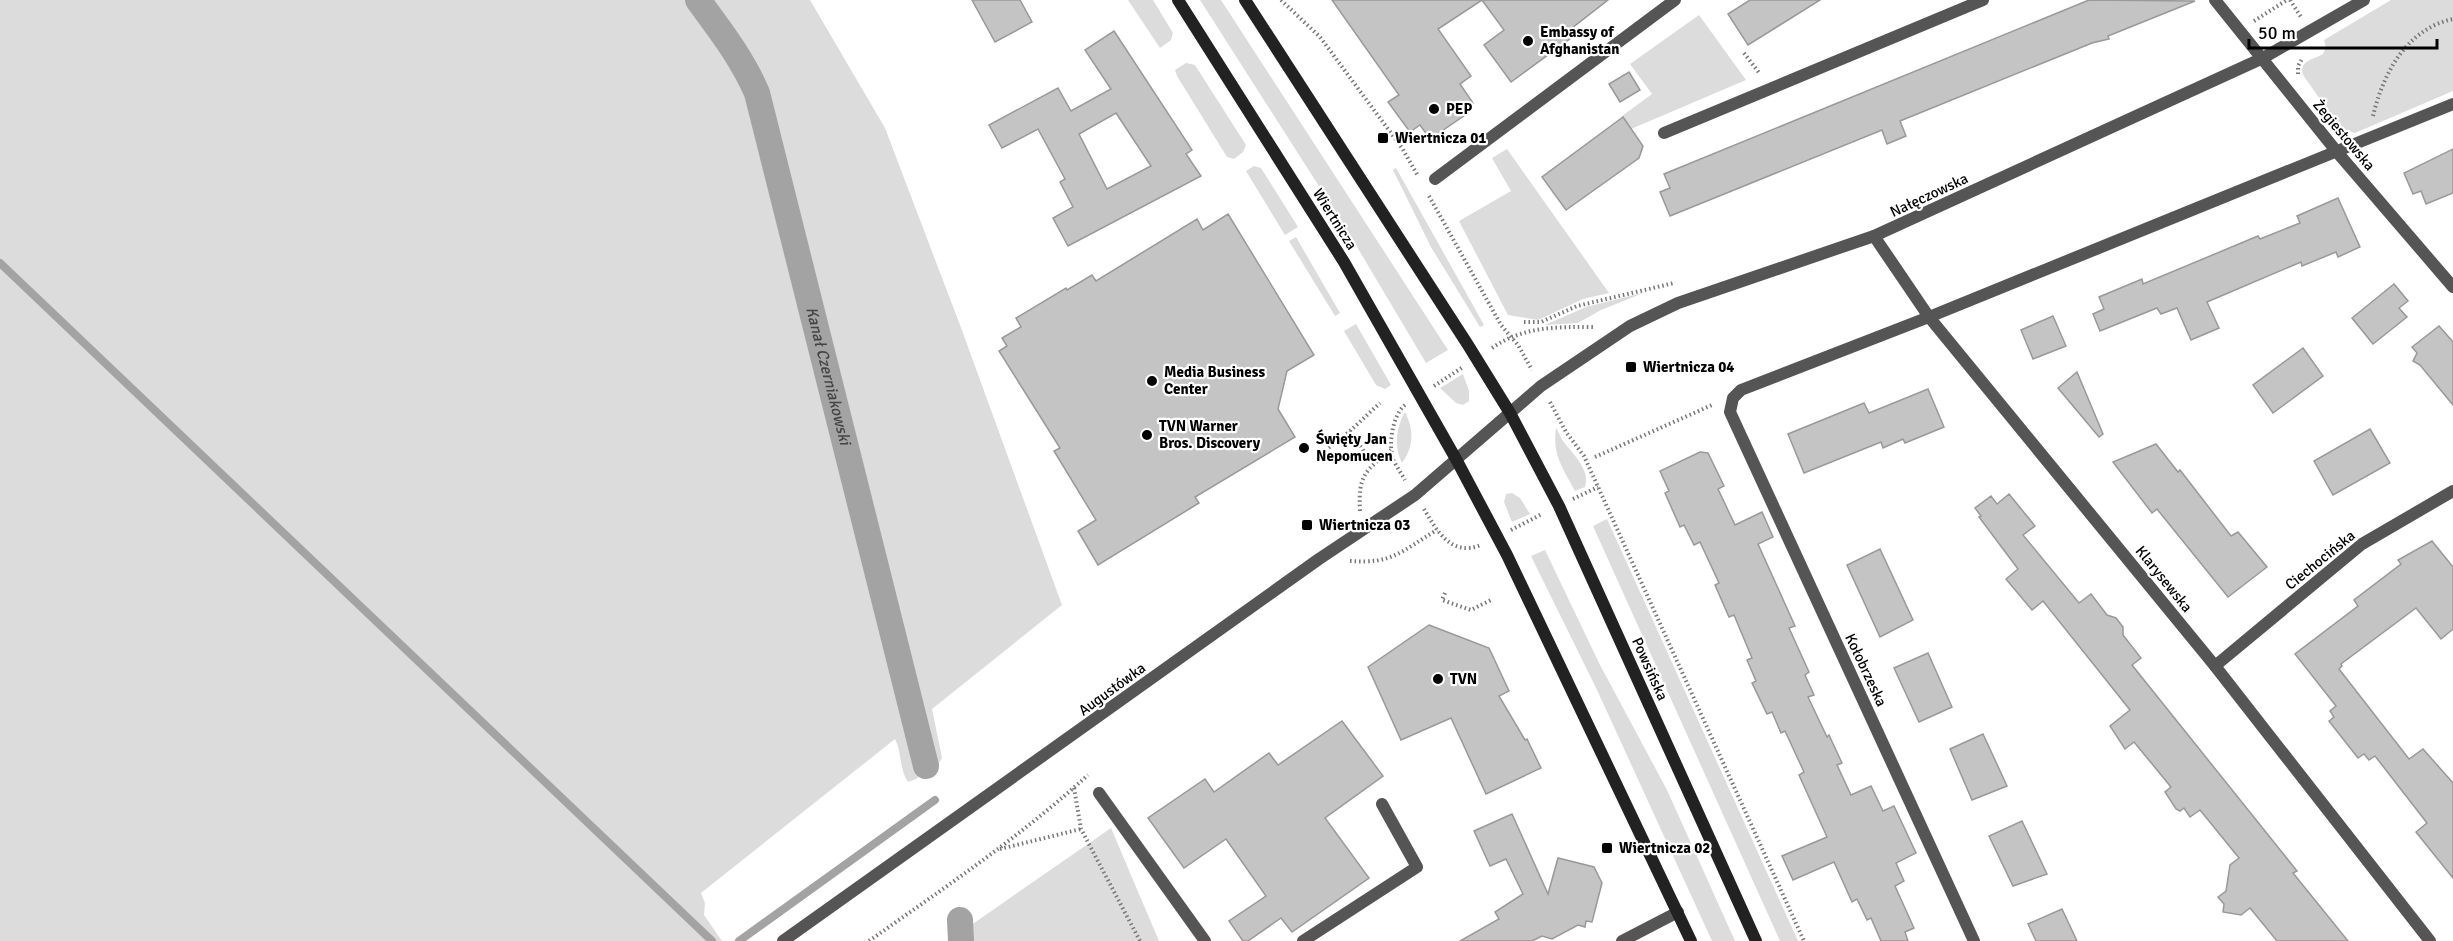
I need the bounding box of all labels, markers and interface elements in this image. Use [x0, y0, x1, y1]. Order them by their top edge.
scale bar [2249, 12, 2436, 50]
text: 50 m [2258, 22, 2296, 44]
place label: Embassy of Afghanistan [1540, 23, 1619, 58]
marker: Embassy of Afghanistan [1521, 34, 1535, 48]
street label: Żegiestowska [2309, 96, 2379, 174]
place label: PEP [1446, 100, 1472, 118]
marker: PEP [1427, 102, 1441, 116]
place label: Wiertnicza 01 [1395, 129, 1486, 147]
marker: Wiertnicza 01 [1376, 131, 1390, 145]
street label: Nałęczowska [1887, 169, 1971, 221]
street label: Wiertnicza [1309, 185, 1361, 253]
water label: Kanał Czerniakowski [801, 305, 855, 449]
place label: Wiertnicza 04 [1643, 358, 1734, 376]
marker: Wiertnicza 04 [1624, 360, 1638, 374]
place label: Media Business Center [1164, 363, 1265, 398]
marker: Media Business Center [1145, 374, 1159, 388]
place label: TVN Warner Bros. Discovery [1159, 417, 1261, 452]
marker: TVN Warner Bros. Discovery [1140, 428, 1154, 442]
place label: Święty Jan Nepomucen [1316, 429, 1393, 465]
marker: Święty Jan Nepomucen [1297, 441, 1311, 455]
place label: Wiertnicza 03 [1319, 516, 1410, 534]
marker: Wiertnicza 03 [1300, 518, 1314, 532]
street label: Ciechocińska [2281, 526, 2359, 594]
street label: Klarysewska [2132, 542, 2196, 616]
street label: Kołobrzeska [1841, 631, 1891, 709]
street label: Powsińska [1628, 635, 1672, 703]
street label: Augustówka [1075, 659, 1149, 719]
place label: TVN [1450, 670, 1477, 688]
marker: TVN [1431, 672, 1445, 686]
place label: Wiertnicza 02 [1619, 839, 1710, 857]
marker: Wiertnicza 02 [1600, 841, 1614, 855]

